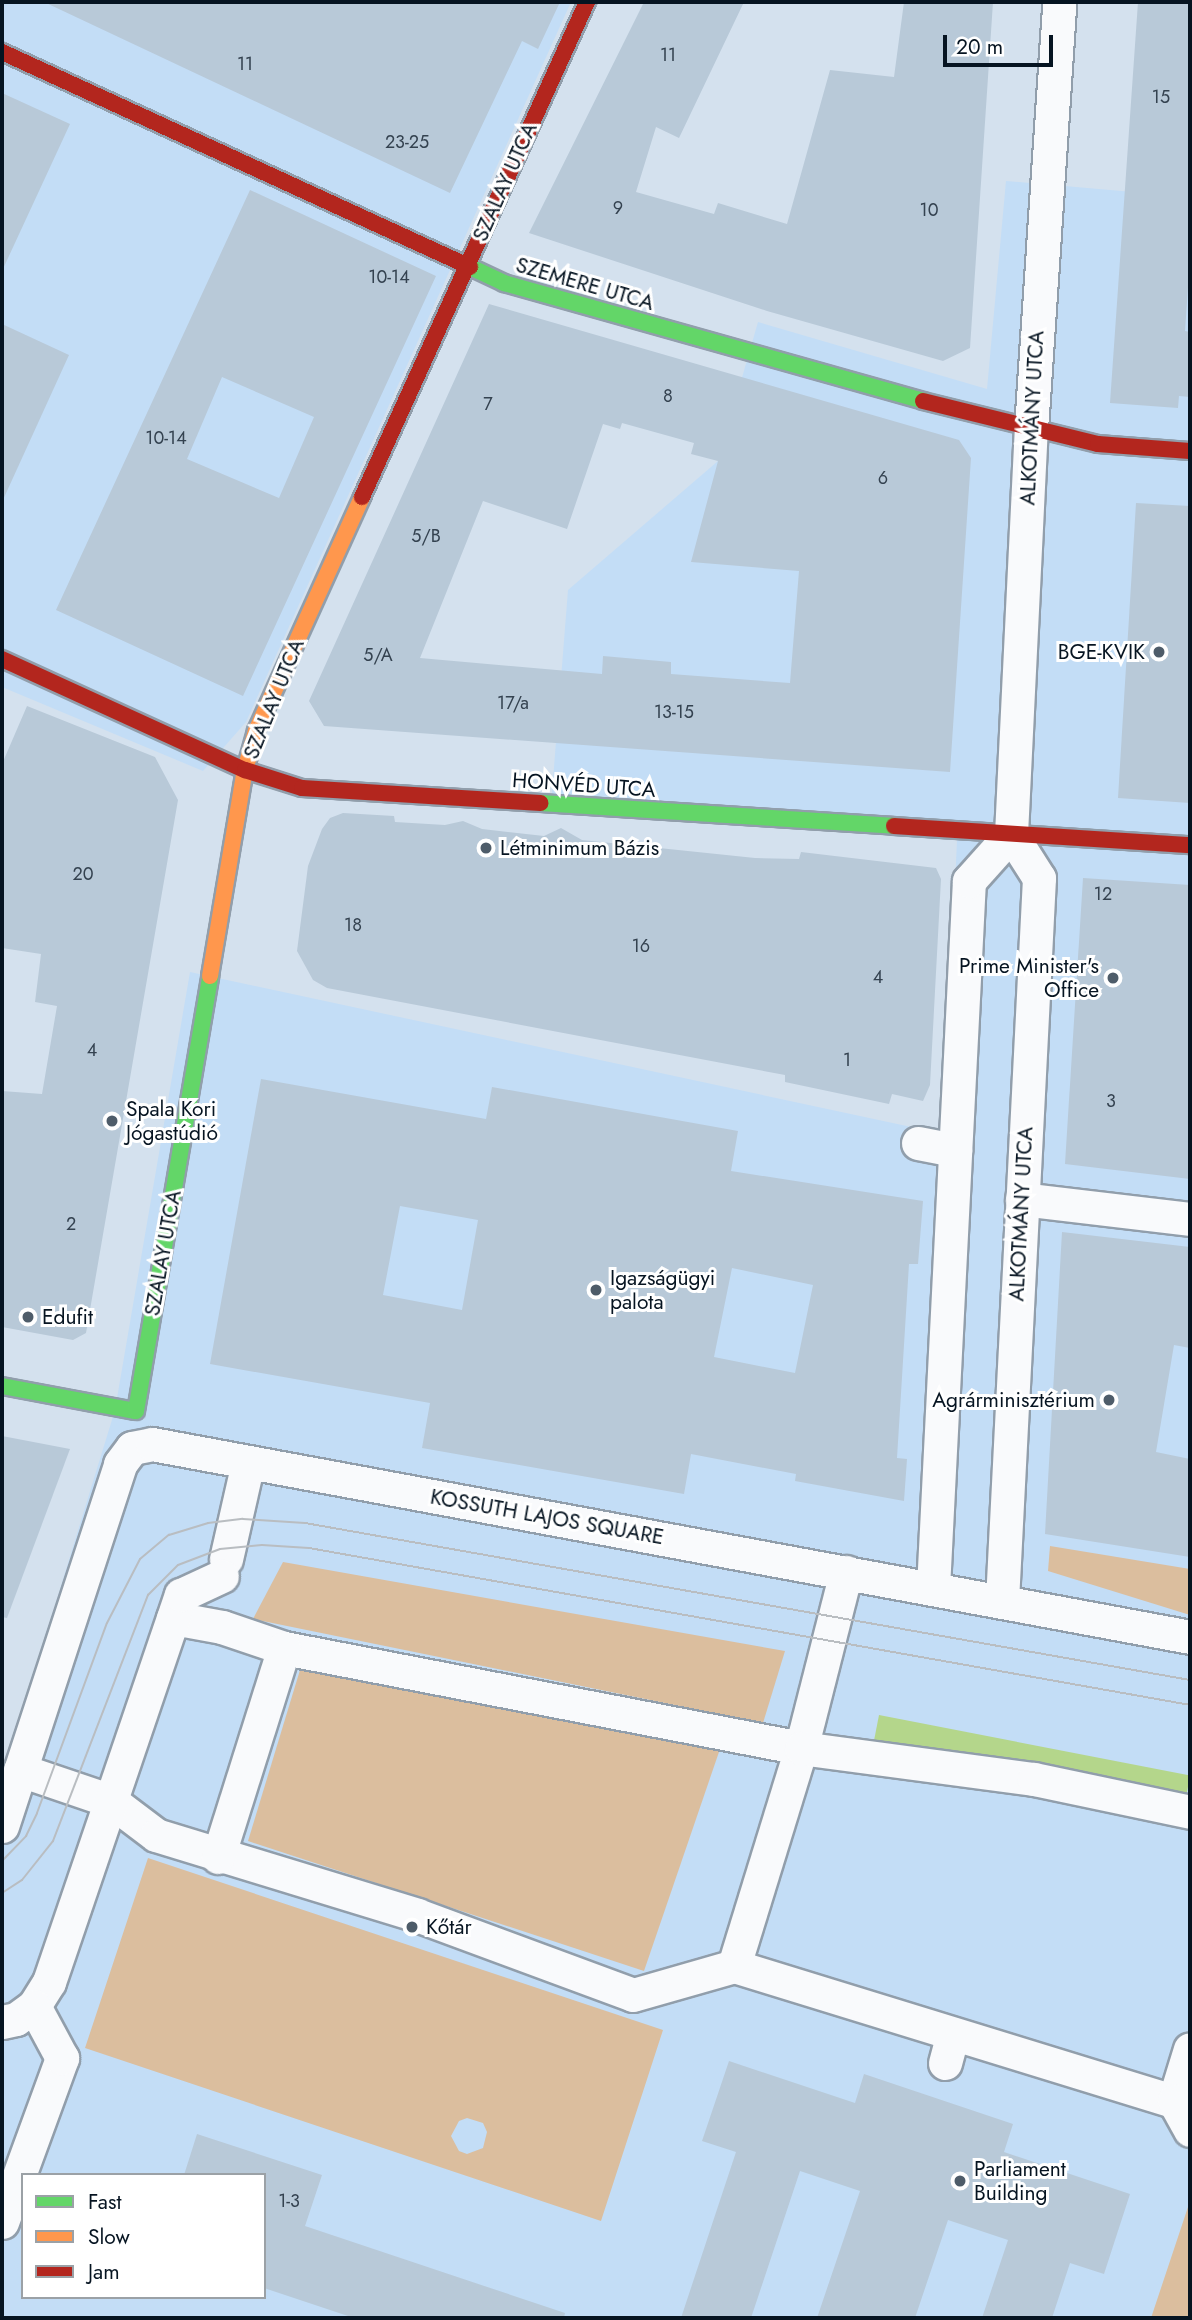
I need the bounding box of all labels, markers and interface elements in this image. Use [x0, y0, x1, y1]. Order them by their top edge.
scale bar [947, 21, 1057, 65]
text: 20 m [956, 32, 1003, 62]
house number: 11 [660, 44, 676, 66]
house number: 11 [237, 53, 253, 75]
house number: 15 [1152, 86, 1170, 108]
street label: SZALAY UTCA [468, 119, 542, 245]
house number: 23-25 [385, 131, 429, 153]
house number: 9 [613, 197, 623, 219]
house number: 10 [920, 199, 938, 221]
street label: SZEMERE UTCA [513, 252, 657, 316]
house number: 10-14 [368, 266, 410, 288]
street label: ALKOTMÁNY UTCA [1015, 330, 1049, 506]
house number: 8 [663, 385, 673, 407]
house number: 7 [483, 393, 493, 415]
house number: 10-14 [145, 427, 187, 449]
house number: 6 [878, 467, 888, 489]
house number: 5/B [411, 525, 441, 547]
street label: SZALAY UTCA [239, 635, 309, 763]
place label: BGE-KVIK [1058, 639, 1145, 665]
house number: 5/A [363, 644, 393, 666]
marker: BGE-KVIK [1151, 644, 1167, 660]
house number: 17/a [497, 692, 529, 714]
house number: 13-15 [654, 701, 694, 723]
street label: HONVÉD UTCA [511, 767, 657, 803]
place label: Létminimum Bázis [500, 835, 659, 861]
marker: Létminimum Bázis [478, 840, 494, 856]
house number: 20 [72, 863, 94, 885]
house number: 12 [1094, 883, 1112, 905]
house number: 18 [344, 914, 362, 936]
house number: 16 [632, 935, 650, 957]
place label: Prime Minister's Office [959, 953, 1099, 1003]
house number: 4 [873, 966, 883, 988]
marker: Prime Minister's Office [1105, 970, 1121, 986]
house number: 4 [87, 1039, 97, 1061]
house number: 1 [843, 1049, 851, 1071]
house number: 3 [1106, 1090, 1116, 1112]
place label: Spala Kori Jógastúdió [126, 1096, 218, 1146]
marker: Spala Kori Jógastúdió [104, 1113, 120, 1129]
street label: ALKOTMÁNY UTCA [1004, 1126, 1038, 1302]
street label: SZALAY UTCA [140, 1188, 186, 1318]
house number: 2 [66, 1213, 76, 1235]
place label: Igazságügyi palota [610, 1265, 715, 1315]
marker: Igazságügyi palota [588, 1282, 604, 1298]
place label: Edufit [42, 1304, 93, 1330]
marker: Edufit [20, 1309, 36, 1325]
place label: Agrárminisztérium [932, 1387, 1095, 1413]
marker: Agrárminisztérium [1101, 1392, 1117, 1408]
street label: KOSSUTH LAJOS SQUARE [428, 1484, 666, 1550]
place label: Kőtár [426, 1914, 472, 1940]
marker: Kőtár [404, 1919, 420, 1935]
place label: Parliament Building [974, 2156, 1066, 2206]
legend [21, 2173, 266, 2299]
marker: Parliament Building [952, 2173, 968, 2189]
text: Fast [88, 2187, 121, 2217]
house number: 1-3 [278, 2190, 300, 2212]
text: Slow [88, 2222, 130, 2252]
text: Jam [88, 2257, 120, 2287]

